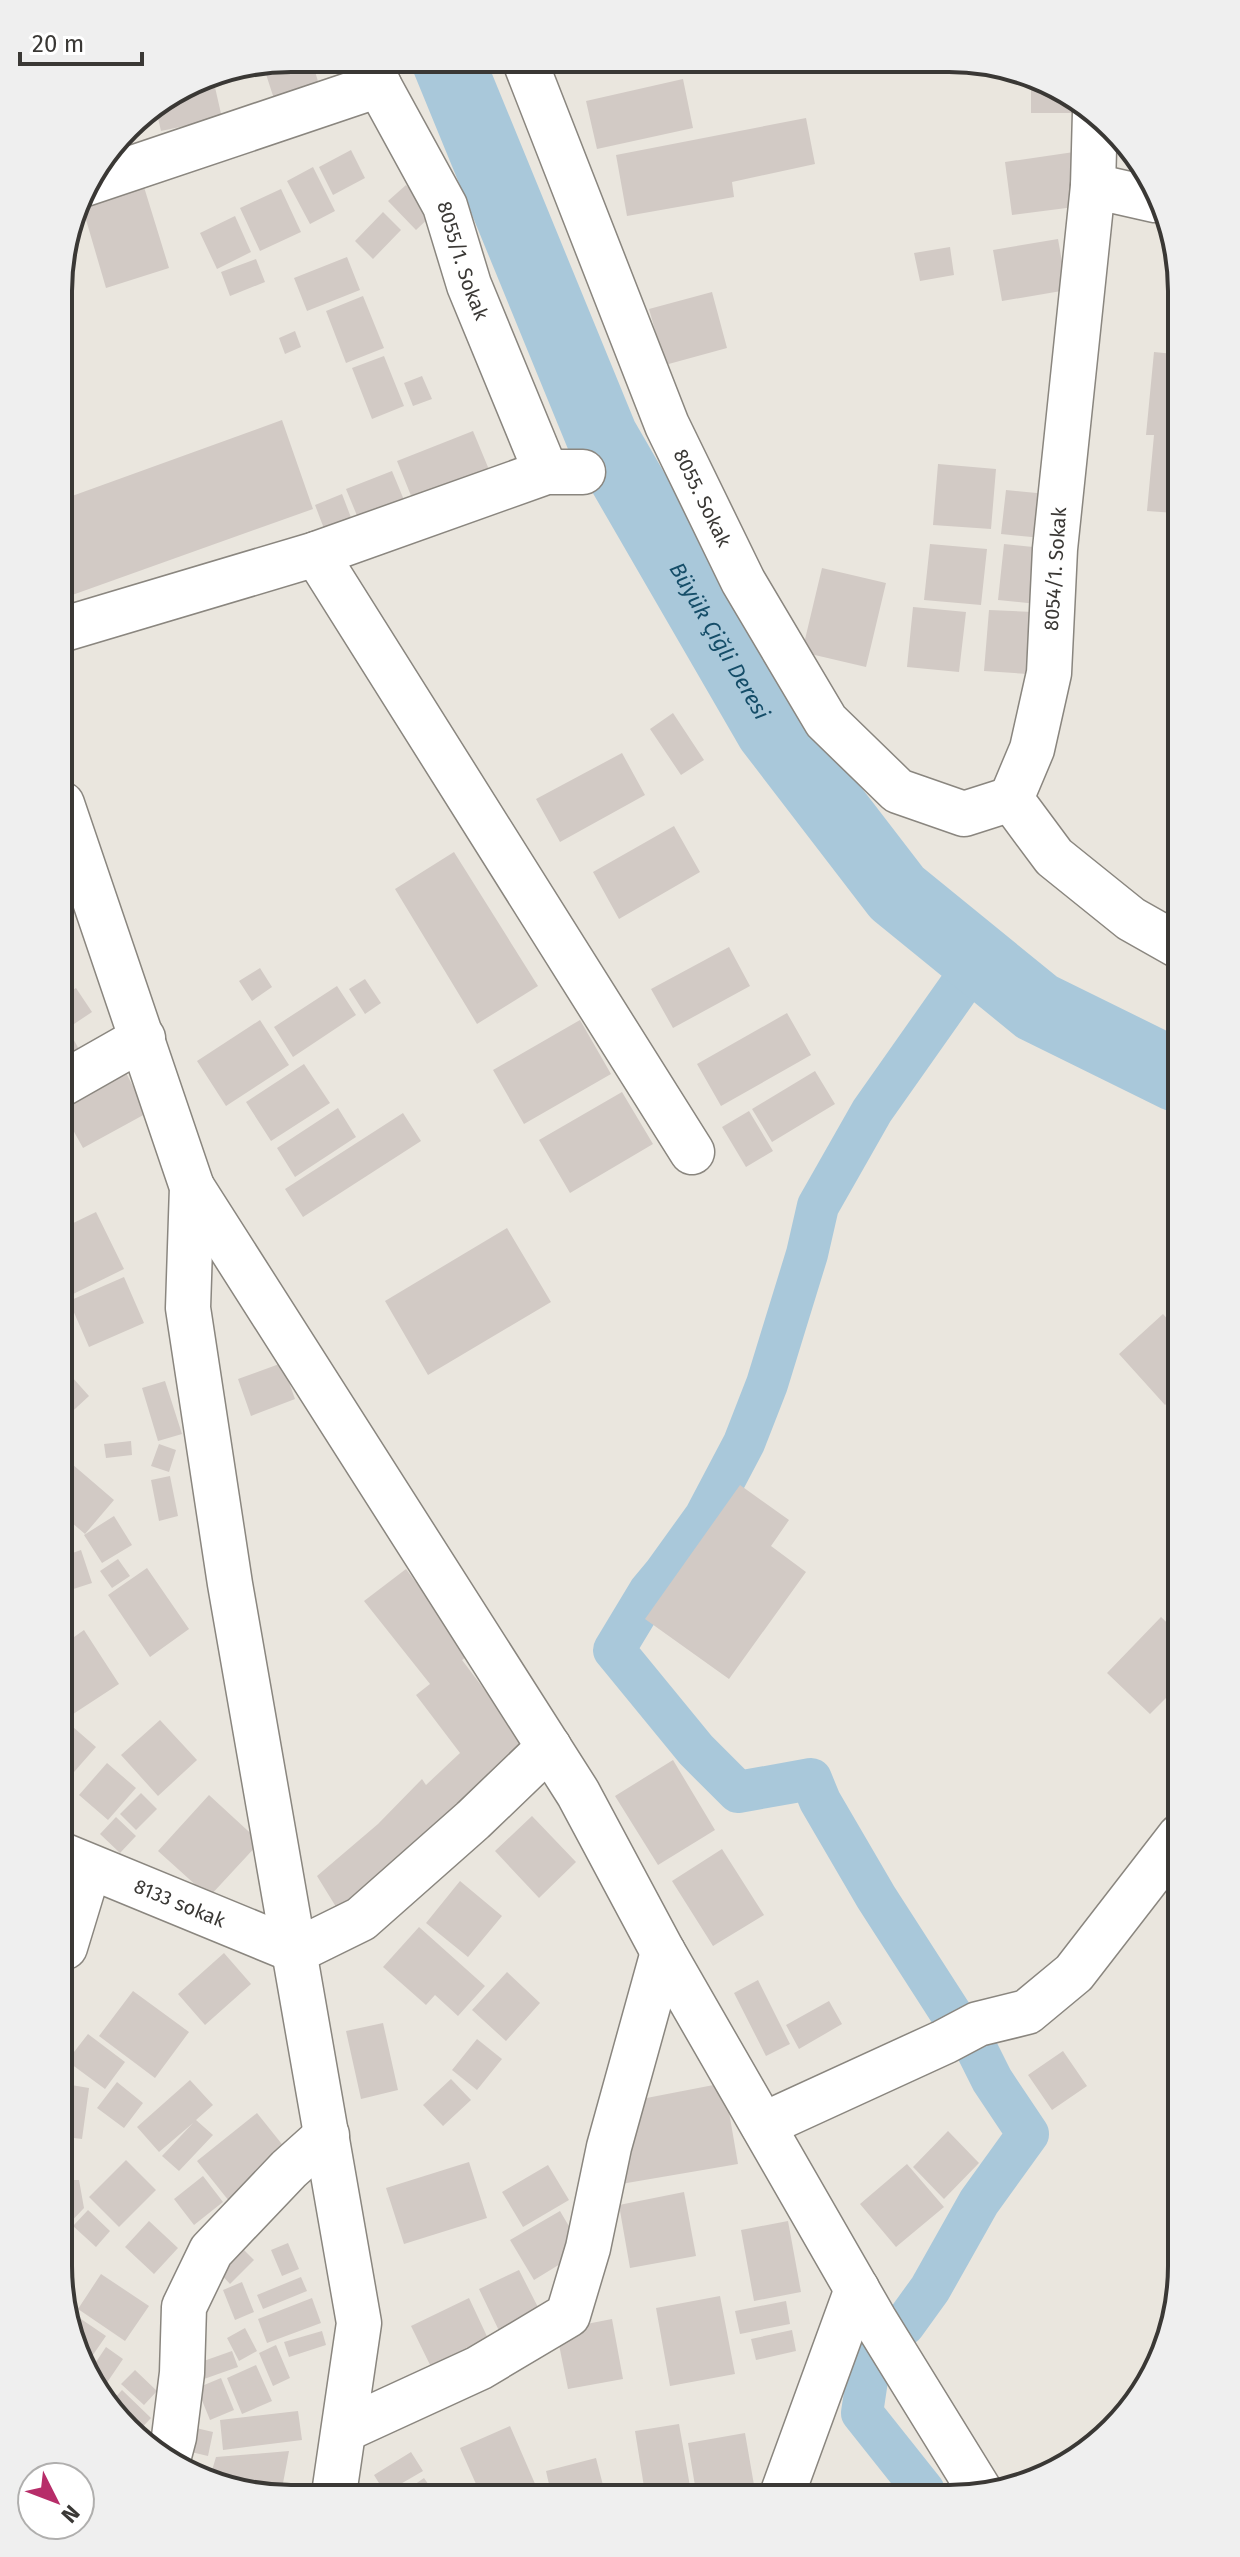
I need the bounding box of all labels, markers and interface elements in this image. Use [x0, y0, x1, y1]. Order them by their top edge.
scale bar [20, 16, 142, 66]
text: 20 m [32, 30, 84, 58]
street label: 8055/1. Sokak [432, 198, 494, 324]
street label: 8055. Sokak [669, 445, 737, 551]
street label: 8054/1. Sokak [1039, 506, 1071, 632]
water label: Büyük Çiğli Deresi [664, 557, 776, 724]
street label: 8133 sokak [130, 1874, 230, 1933]
north arrow [16, 2461, 96, 2541]
text: N [56, 2500, 85, 2529]

